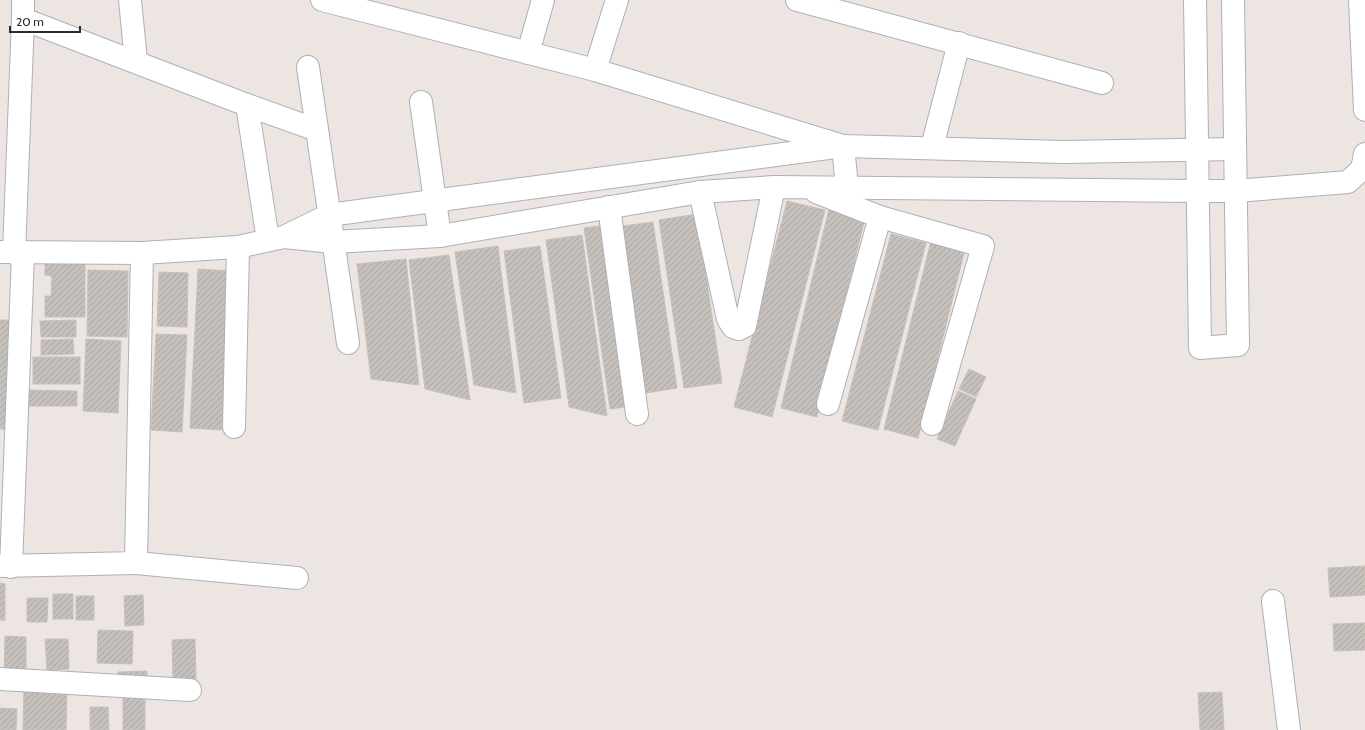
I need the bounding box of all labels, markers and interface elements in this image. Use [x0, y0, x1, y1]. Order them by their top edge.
scale bar [10, 8, 80, 34]
text: 20 m [16, 14, 44, 29]

